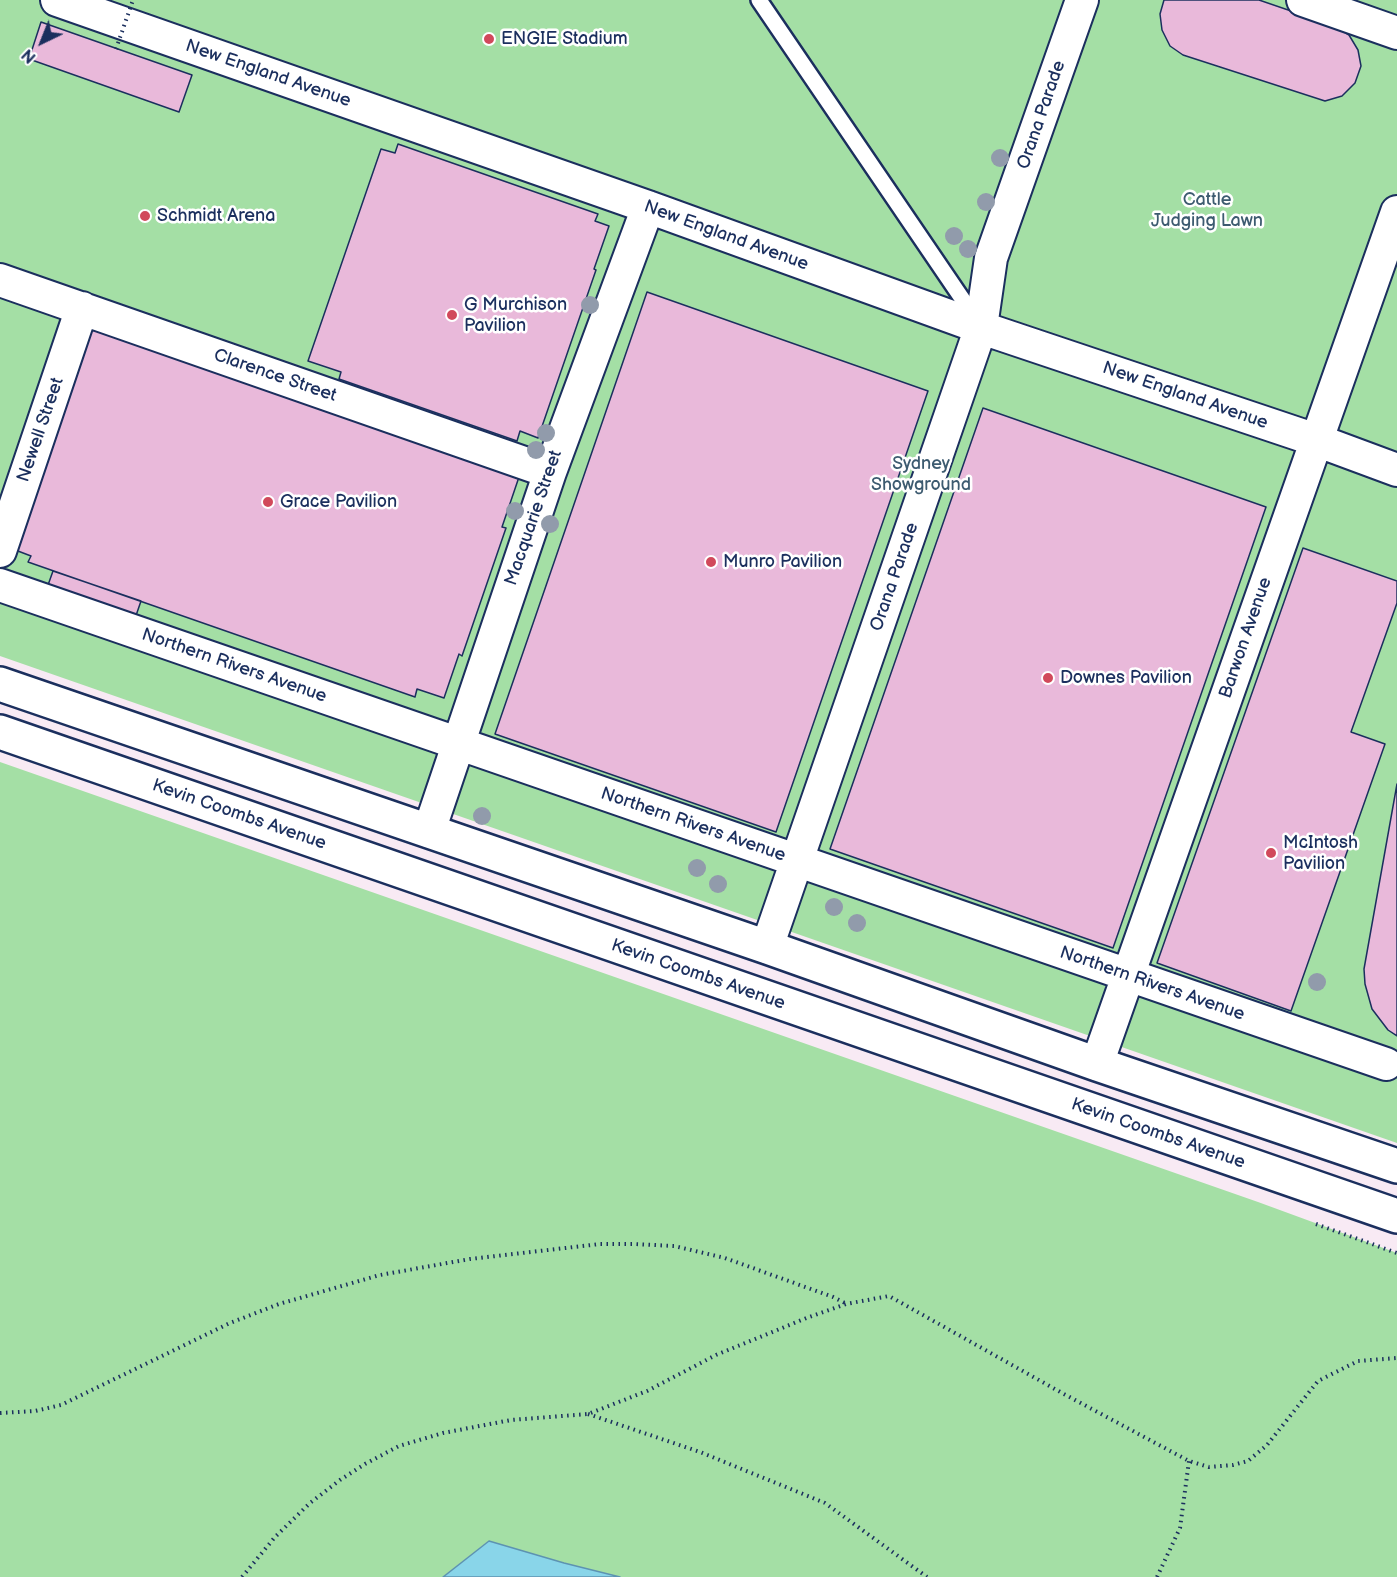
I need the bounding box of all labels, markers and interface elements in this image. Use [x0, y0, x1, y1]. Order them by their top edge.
north arrow [12, 12, 72, 72]
place label: ENGIE Stadium [501, 28, 628, 50]
marker: ENGIE Stadium [482, 32, 496, 46]
street label: New England Avenue [183, 36, 353, 112]
text: N [19, 44, 40, 67]
street label: Orana Parade [1013, 58, 1071, 172]
park label: Cattle Judging Lawn [1151, 189, 1263, 232]
street label: New England Avenue [641, 196, 811, 276]
place label: Schmidt Arena [157, 205, 275, 227]
marker: Schmidt Arena [138, 209, 152, 223]
place label: G Murchison Pavilion [464, 294, 567, 336]
marker: G Murchison Pavilion [445, 308, 459, 322]
street label: Clarence Street [211, 345, 339, 407]
street label: New England Avenue [1100, 358, 1270, 434]
street label: Newell Street [13, 375, 69, 485]
street label: Macquarie Street [501, 447, 567, 589]
park label: Sydney Showground [871, 453, 971, 496]
place label: Grace Pavilion [280, 491, 397, 513]
marker: Grace Pavilion [261, 495, 275, 509]
street label: Orana Parade [866, 520, 924, 634]
place label: Munro Pavilion [723, 551, 842, 573]
marker: Munro Pavilion [704, 555, 718, 569]
street label: Barwon Avenue [1215, 575, 1277, 701]
street label: Northern Rivers Avenue [139, 624, 329, 708]
place label: Downes Pavilion [1060, 667, 1192, 689]
marker: Downes Pavilion [1041, 671, 1055, 685]
street label: Kevin Coombs Avenue [149, 775, 329, 855]
street label: Northern Rivers Avenue [598, 783, 788, 867]
place label: McIntosh Pavilion [1283, 832, 1358, 874]
marker: McIntosh Pavilion [1264, 846, 1278, 860]
street label: Kevin Coombs Avenue [608, 935, 788, 1015]
street label: Northern Rivers Avenue [1057, 942, 1247, 1026]
street label: Kevin Coombs Avenue [1068, 1094, 1248, 1174]

